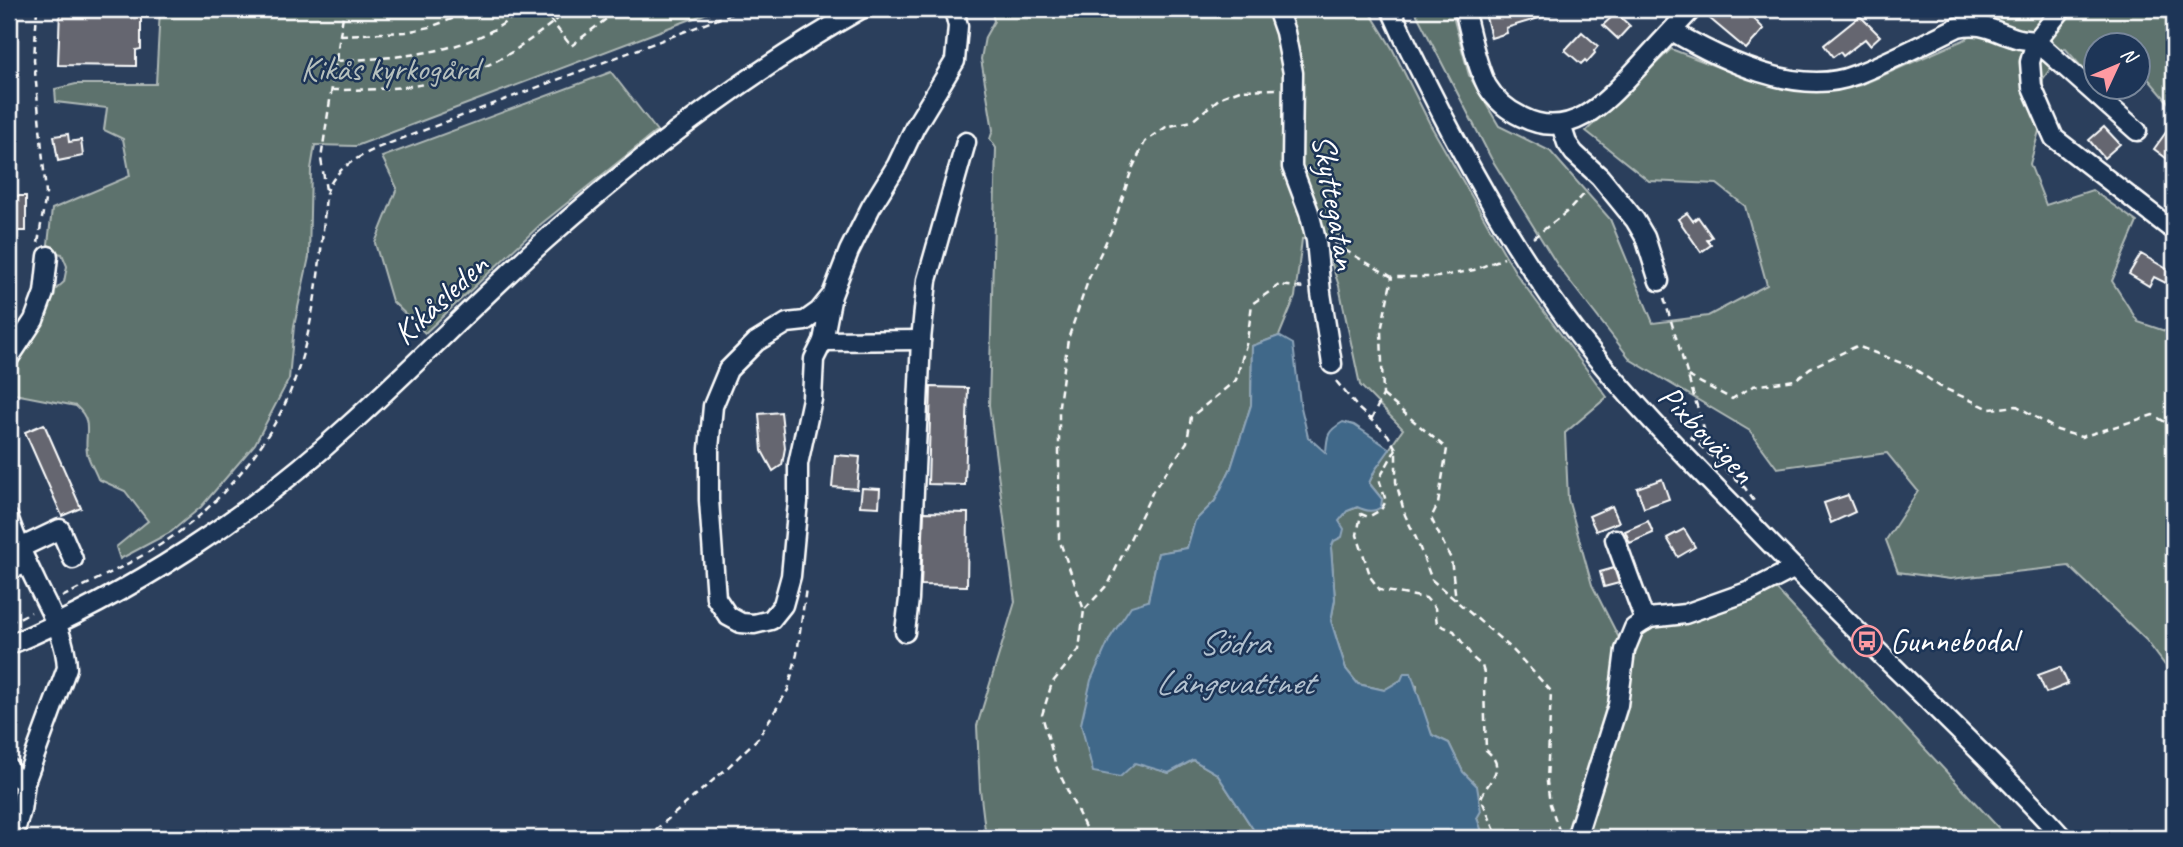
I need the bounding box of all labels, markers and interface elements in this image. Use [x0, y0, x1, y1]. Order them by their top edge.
north arrow [2082, 32, 2152, 102]
text: N [2116, 42, 2143, 70]
park label: Kikås kyrkogård [301, 48, 484, 90]
street label: Skyttegatan [1302, 131, 1368, 274]
street label: Kikåsleden [383, 243, 497, 354]
street label: Pixbovägen [1650, 376, 1765, 492]
water label: Södra Långevattnet [1155, 620, 1319, 705]
place label: Gunnebodal [1890, 620, 2023, 662]
bus stop icon: Gunnebodal [1850, 624, 1884, 658]

